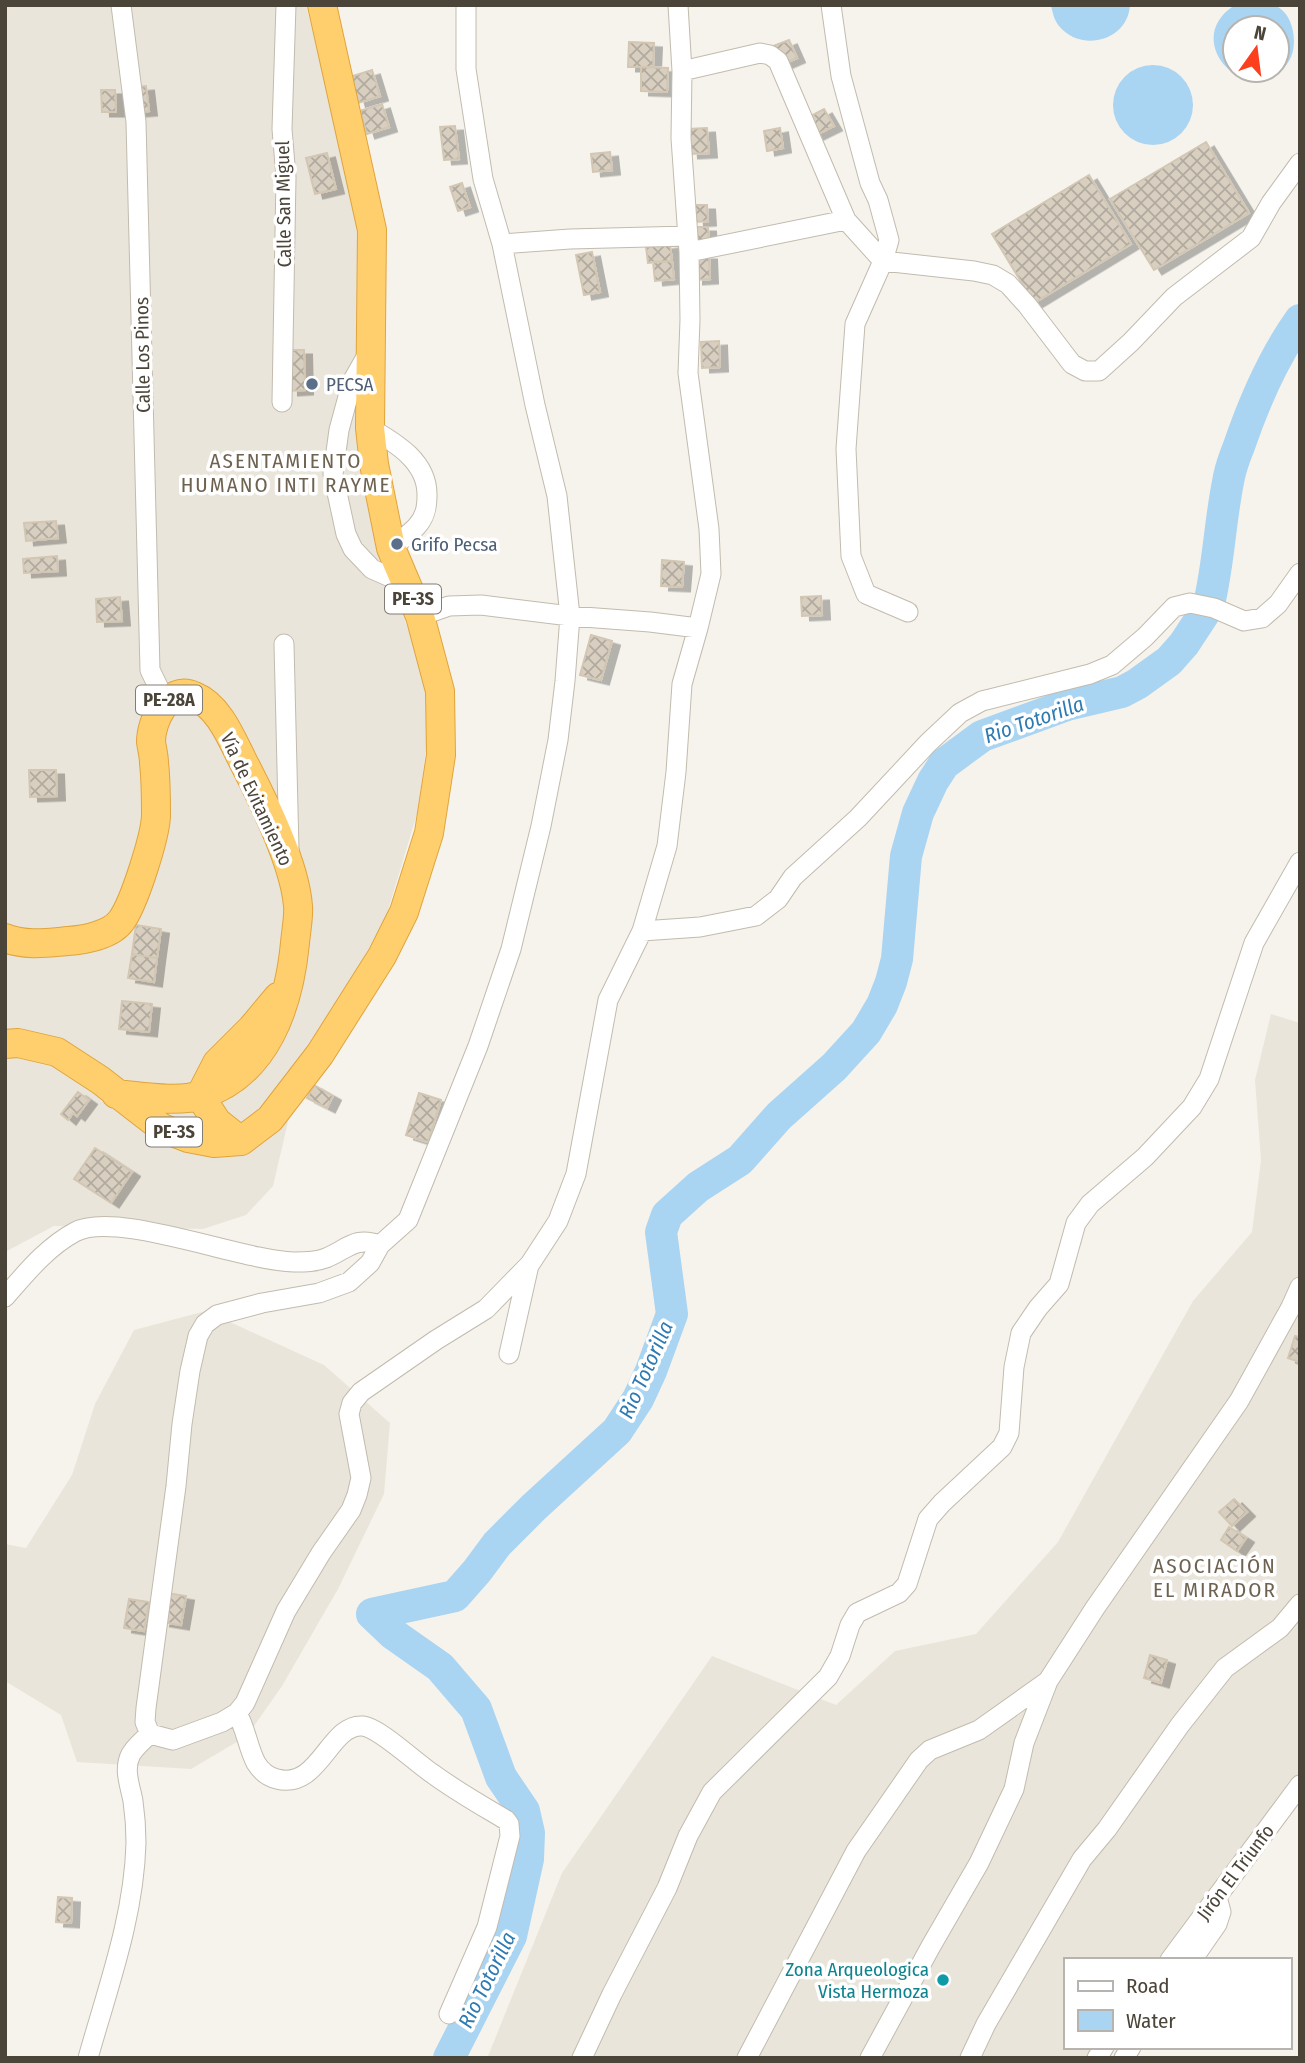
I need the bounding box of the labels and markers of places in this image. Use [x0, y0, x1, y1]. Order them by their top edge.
place label: PECSA [326, 373, 373, 396]
marker: PECSA [304, 376, 320, 392]
place label: Grifo Pecsa [411, 533, 498, 556]
marker: Grifo Pecsa [389, 536, 405, 552]
place label: Zona Arqueologica Vista Hermoza [785, 1958, 929, 2003]
marker: Zona Arqueologica Vista Hermoza [935, 1972, 951, 1988]

